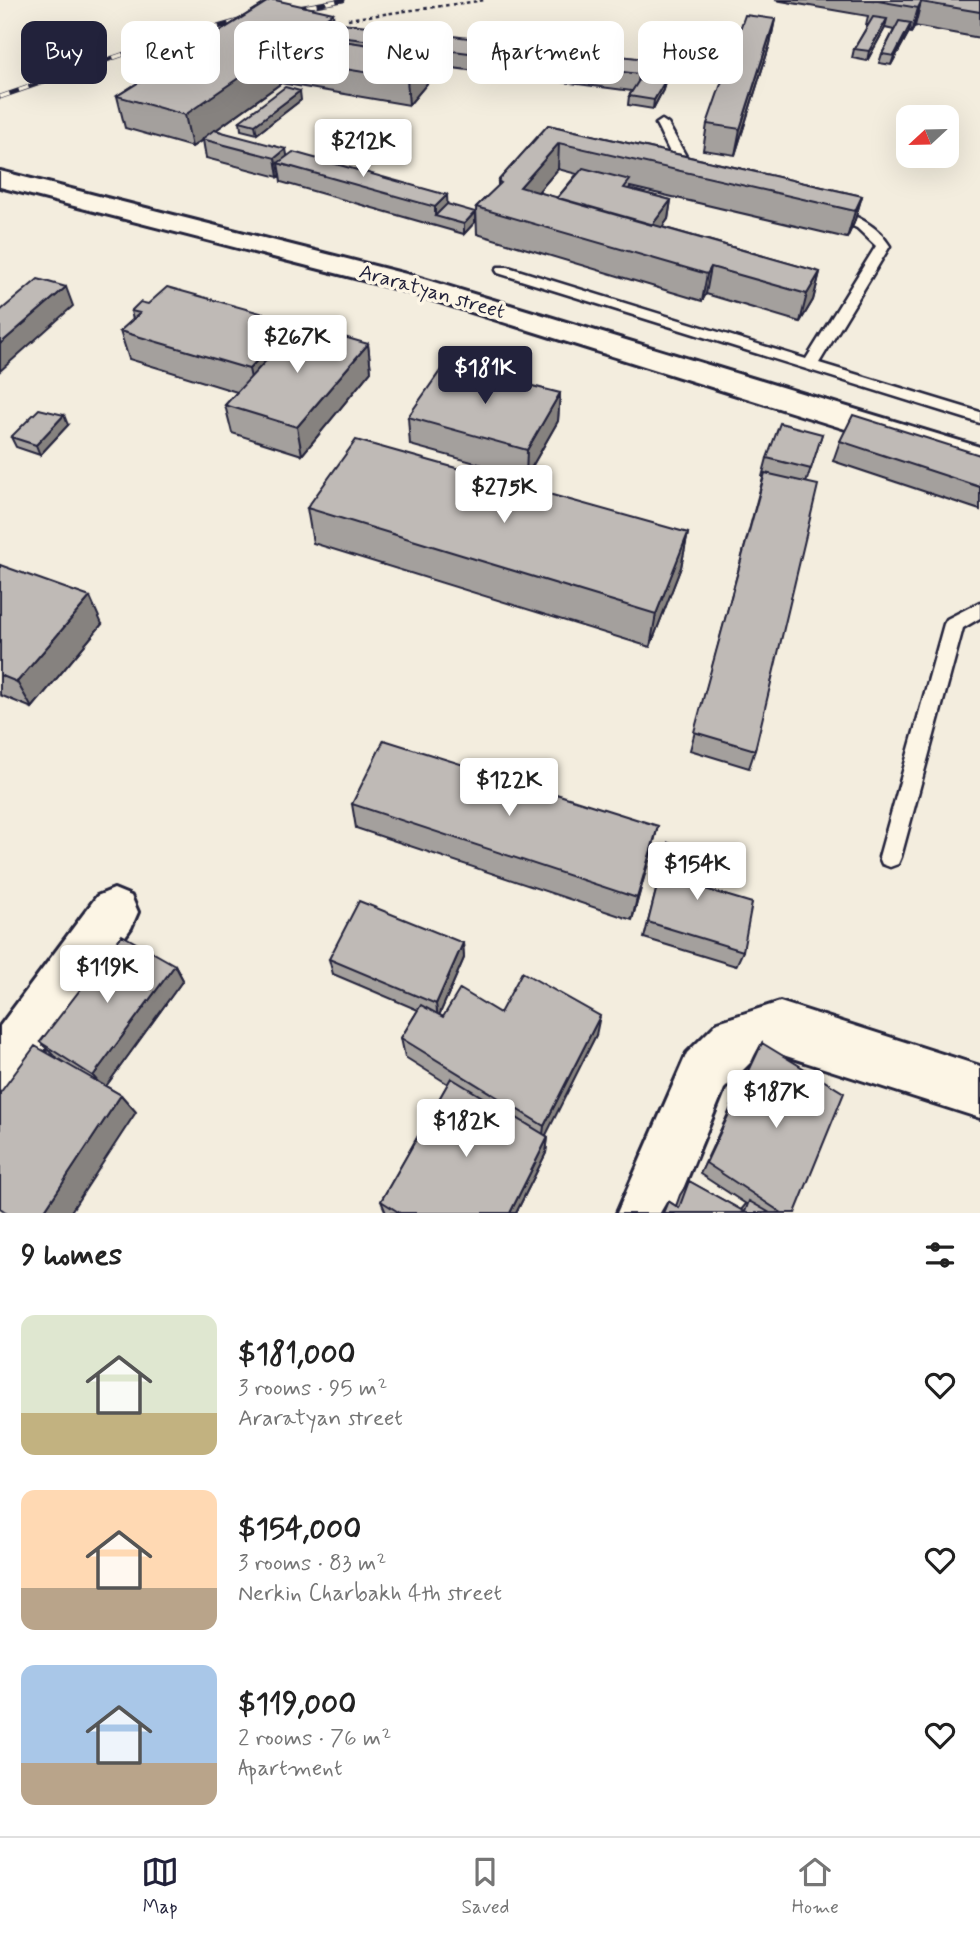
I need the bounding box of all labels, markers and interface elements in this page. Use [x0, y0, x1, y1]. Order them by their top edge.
chip: Buy [21, 21, 107, 84]
chip: Rent [121, 21, 220, 84]
chip: Filters [234, 21, 349, 84]
chip: New [363, 21, 453, 84]
chip: Apartment [467, 21, 624, 84]
chip: House [638, 21, 743, 84]
north arrow [896, 105, 959, 168]
map controls [896, 105, 959, 168]
pin: $212K [314, 120, 412, 179]
text: $212K [331, 127, 395, 157]
street label: Araratyan street [356, 258, 508, 326]
pin: $267K [248, 316, 346, 375]
text: $267K [264, 323, 330, 353]
pin: $181K [436, 346, 534, 406]
text: $181K [454, 354, 516, 384]
pin: $275K [455, 466, 553, 525]
text: $275K [471, 473, 537, 503]
pin: $122K [460, 758, 558, 818]
text: $122K [476, 766, 542, 796]
pin: $154K [648, 842, 746, 902]
text: $154K [664, 850, 730, 880]
pin: $119K [58, 946, 156, 1005]
text: $119K [76, 953, 138, 983]
pin: $187K [727, 1070, 825, 1130]
text: $187K [743, 1078, 809, 1108]
pin: $182K [417, 1100, 515, 1159]
text: $182K [433, 1107, 499, 1137]
text: 9 homes [21, 1236, 122, 1275]
icon: filters [921, 1236, 959, 1274]
text: $181,000 [238, 1335, 356, 1374]
icon: home [77, 1343, 161, 1427]
icon: heart [921, 1366, 959, 1404]
text: 3 rooms · 95 m² [238, 1374, 387, 1404]
text: Araratyan street [238, 1404, 403, 1434]
text: $154,000 [238, 1510, 361, 1549]
icon: home [77, 1518, 161, 1602]
icon: heart [921, 1541, 959, 1579]
text: 3 rooms · 83 m² [238, 1549, 386, 1579]
text: Nerkin Charbakh 4th street [238, 1579, 502, 1609]
text: $119,000 [238, 1685, 356, 1724]
icon: home [77, 1693, 161, 1777]
icon: heart [921, 1716, 959, 1754]
text: 2 rooms · 76 m² [238, 1724, 391, 1754]
text: Apartment [238, 1754, 343, 1784]
tab: Map [141, 1853, 179, 1920]
tab: Saved [461, 1853, 509, 1920]
tab: Home [792, 1853, 839, 1920]

